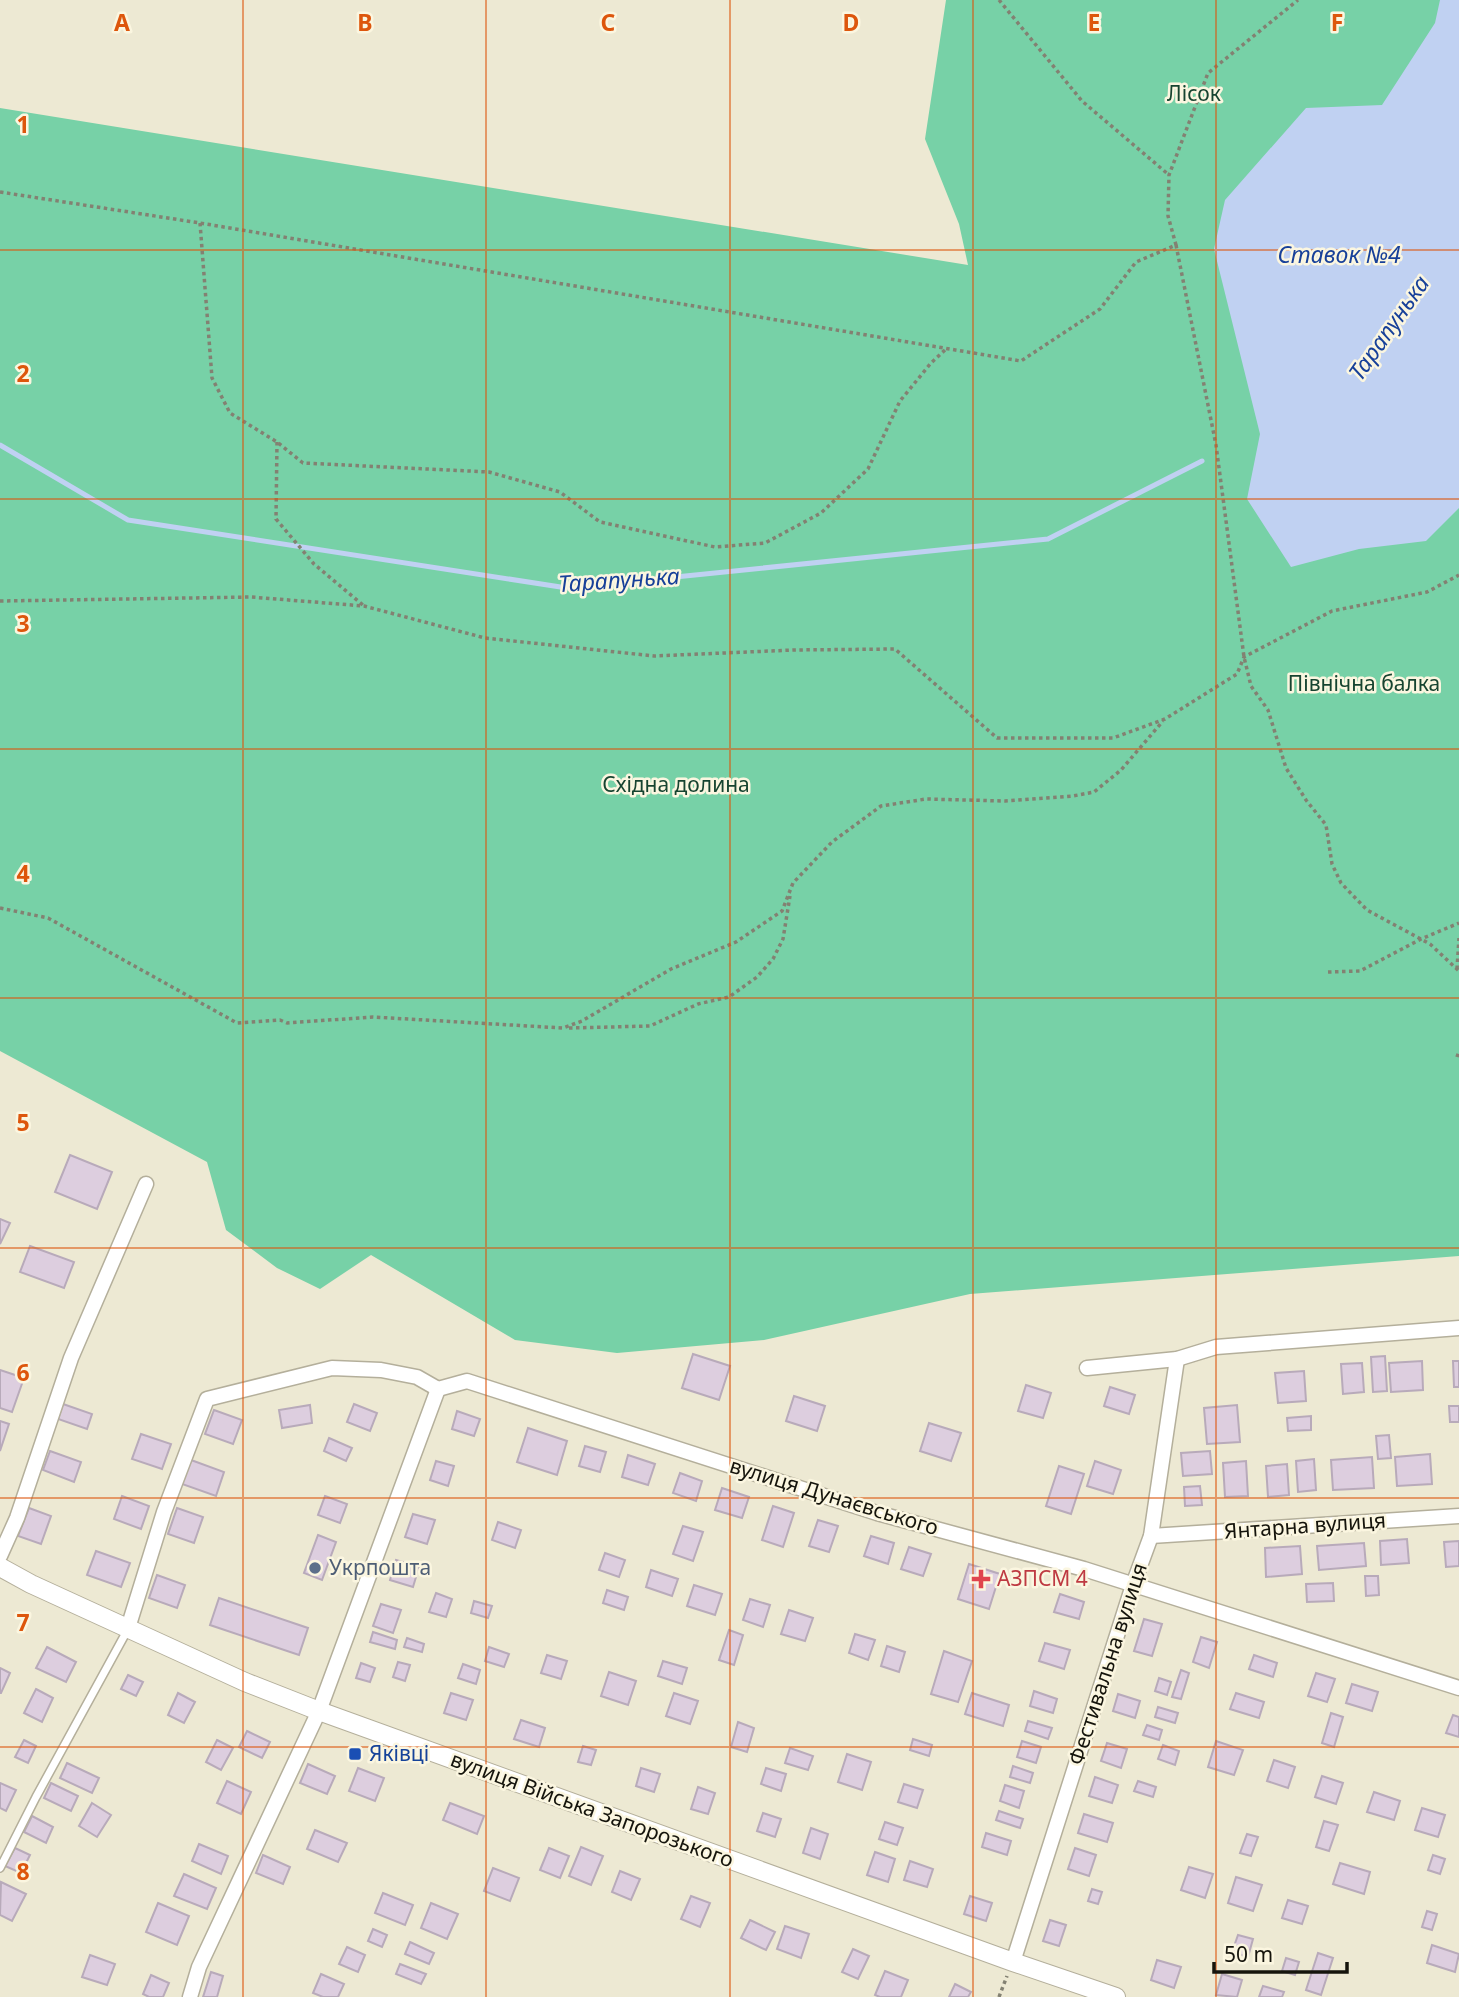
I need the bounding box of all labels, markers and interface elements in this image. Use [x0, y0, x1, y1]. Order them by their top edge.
text: A [114, 6, 130, 38]
text: B [357, 6, 373, 38]
text: C [601, 6, 616, 38]
text: D [843, 6, 859, 38]
text: E [1088, 6, 1100, 38]
text: F [1331, 6, 1343, 38]
park label: Лісок [1167, 79, 1221, 107]
text: 1 [16, 108, 30, 140]
water label: Ставок №4 [1277, 238, 1401, 270]
water label: Тарапунька [1340, 268, 1436, 386]
text: 2 [16, 357, 30, 389]
water label: Тарапунька [557, 559, 681, 599]
text: 3 [16, 607, 30, 639]
park label: Північна балка [1288, 669, 1440, 697]
park label: Східна долина [602, 770, 750, 798]
text: 4 [16, 857, 30, 889]
text: 5 [16, 1106, 30, 1138]
text: 6 [16, 1356, 30, 1388]
street label: вулиця Дунаєвського [726, 1451, 942, 1541]
street label: Янтарна вулиця [1223, 1505, 1387, 1545]
place label: Укрпошта [329, 1553, 431, 1581]
street label: Фестивальна вулиця [1061, 1559, 1153, 1768]
marker: Укрпошта [307, 1560, 323, 1576]
place label: АЗПСМ 4 [997, 1564, 1088, 1592]
marker: АЗПСМ 4 [971, 1569, 991, 1589]
text: 7 [16, 1606, 30, 1638]
place label: Яківці [369, 1739, 429, 1767]
street label: вулиця Війська Запорозького [447, 1745, 738, 1873]
marker: Яківці [347, 1746, 363, 1762]
text: 8 [16, 1855, 30, 1887]
scale bar [1214, 1930, 1347, 1974]
text: 50 m [1224, 1940, 1273, 1968]

